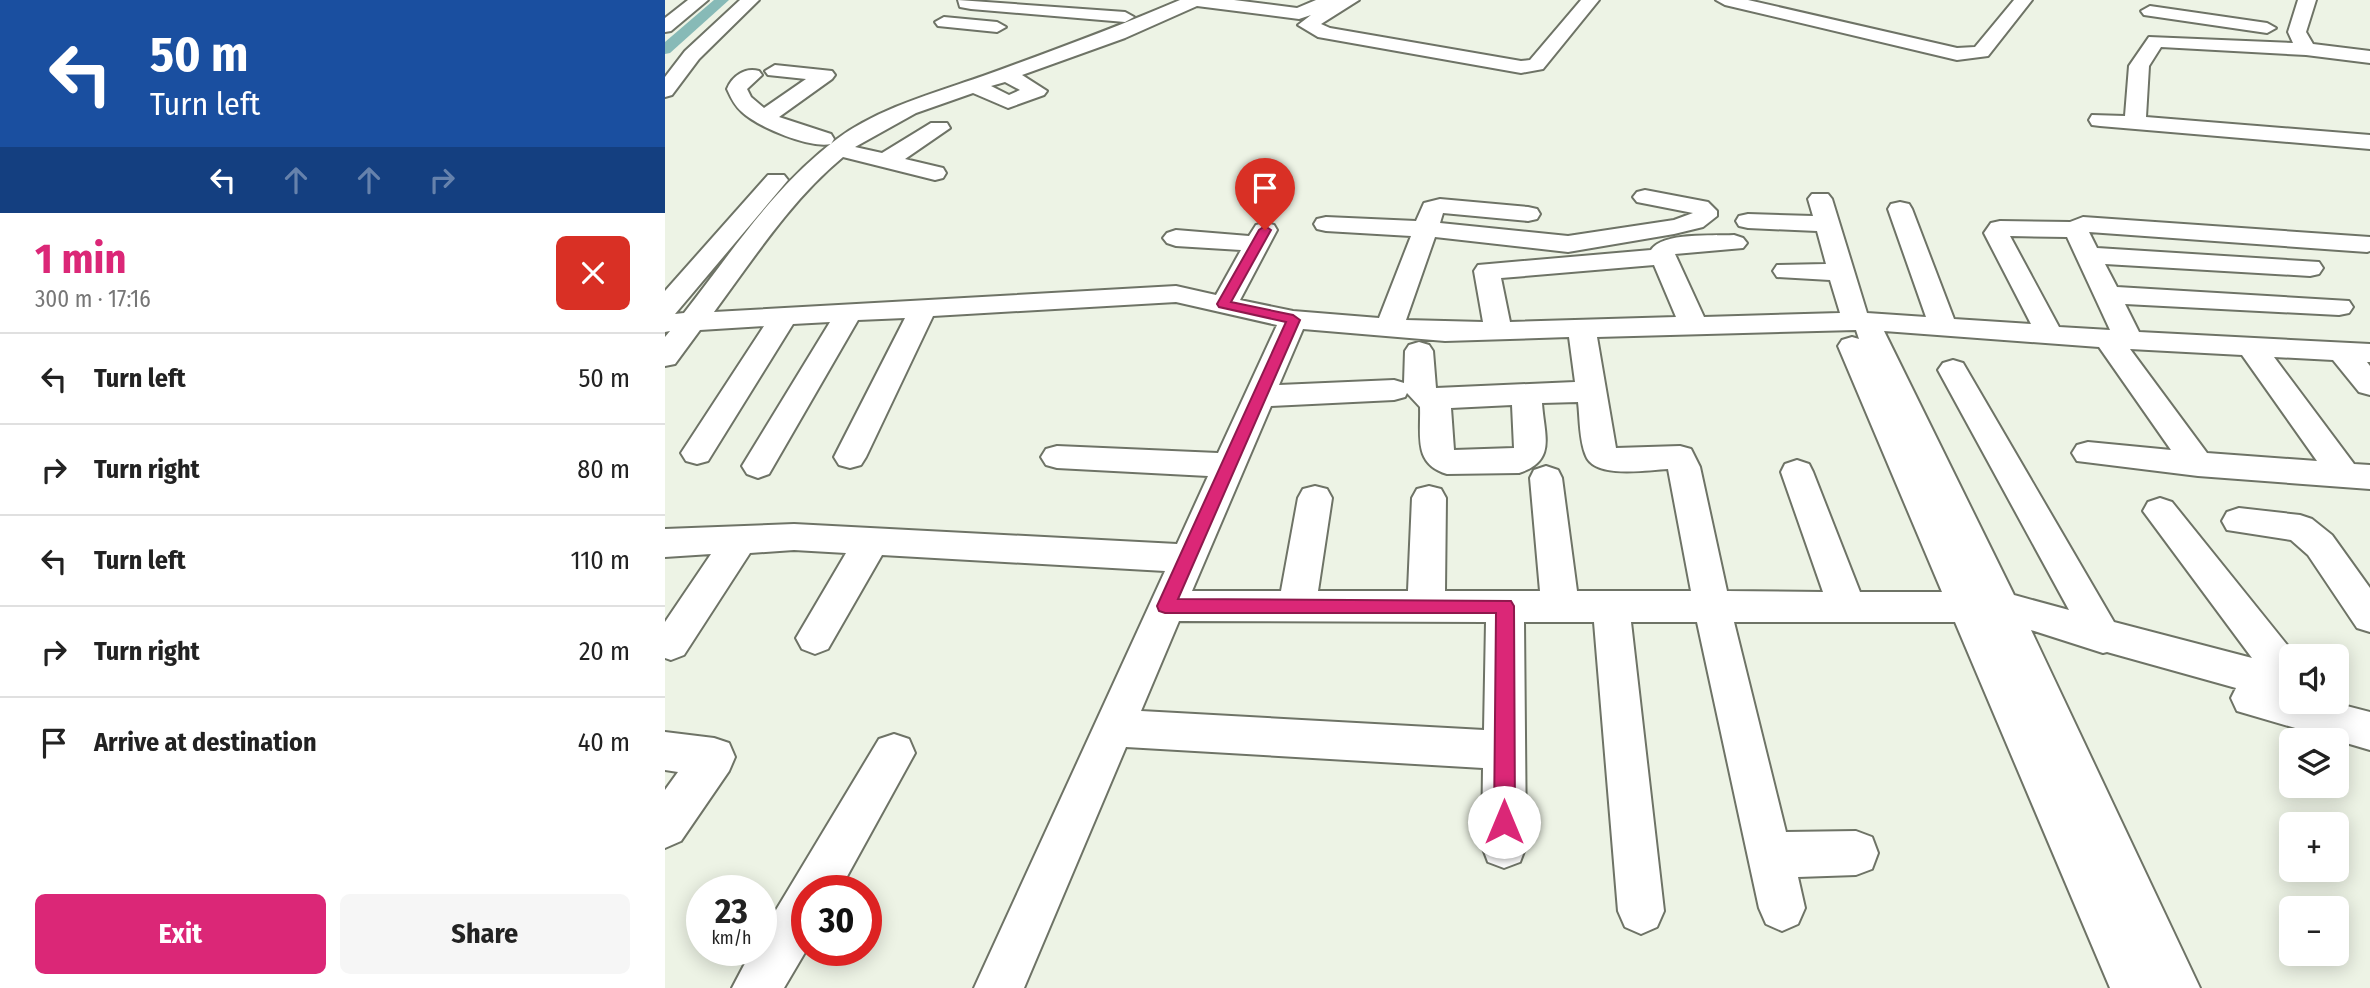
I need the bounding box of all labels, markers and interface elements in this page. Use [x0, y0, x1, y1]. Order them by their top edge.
text: 50 m [150, 25, 248, 84]
icon: left [35, 28, 126, 119]
text: Turn left [150, 85, 260, 123]
pin [1235, 158, 1295, 230]
icon: left [204, 161, 242, 199]
icon: ahead [277, 161, 315, 199]
icon: ahead [350, 161, 388, 199]
icon: right [423, 161, 461, 199]
icon: arrive [1246, 169, 1284, 207]
text: 1 min [35, 234, 126, 284]
button: close [556, 236, 630, 310]
text: 300 m · 17:16 [35, 285, 151, 313]
icon: left [35, 360, 73, 398]
text: Turn left [94, 363, 186, 394]
text: 50 m [578, 363, 630, 394]
icon: right [35, 451, 73, 489]
text: Turn right [94, 454, 200, 485]
text: 80 m [577, 454, 630, 485]
icon: left [35, 542, 73, 580]
text: Turn left [94, 545, 186, 576]
text: 110 m [570, 545, 630, 576]
icon: right [35, 633, 73, 671]
text: Turn right [94, 636, 200, 667]
text: 20 m [579, 636, 630, 667]
map controls [2279, 644, 2349, 966]
button: sound [2279, 644, 2349, 714]
icon: arrive [35, 724, 73, 762]
text: Arrive at destination [94, 727, 317, 758]
text: 40 m [578, 727, 630, 758]
button: layers [2279, 728, 2349, 798]
position arrow [1467, 785, 1541, 859]
button: + [2279, 812, 2349, 882]
speed limit sign: 30 [791, 875, 882, 966]
text: 23 [715, 890, 748, 932]
button: Exit [35, 894, 326, 974]
button: Share [340, 894, 630, 974]
button: − [2279, 896, 2349, 966]
text: km/h [711, 927, 752, 949]

